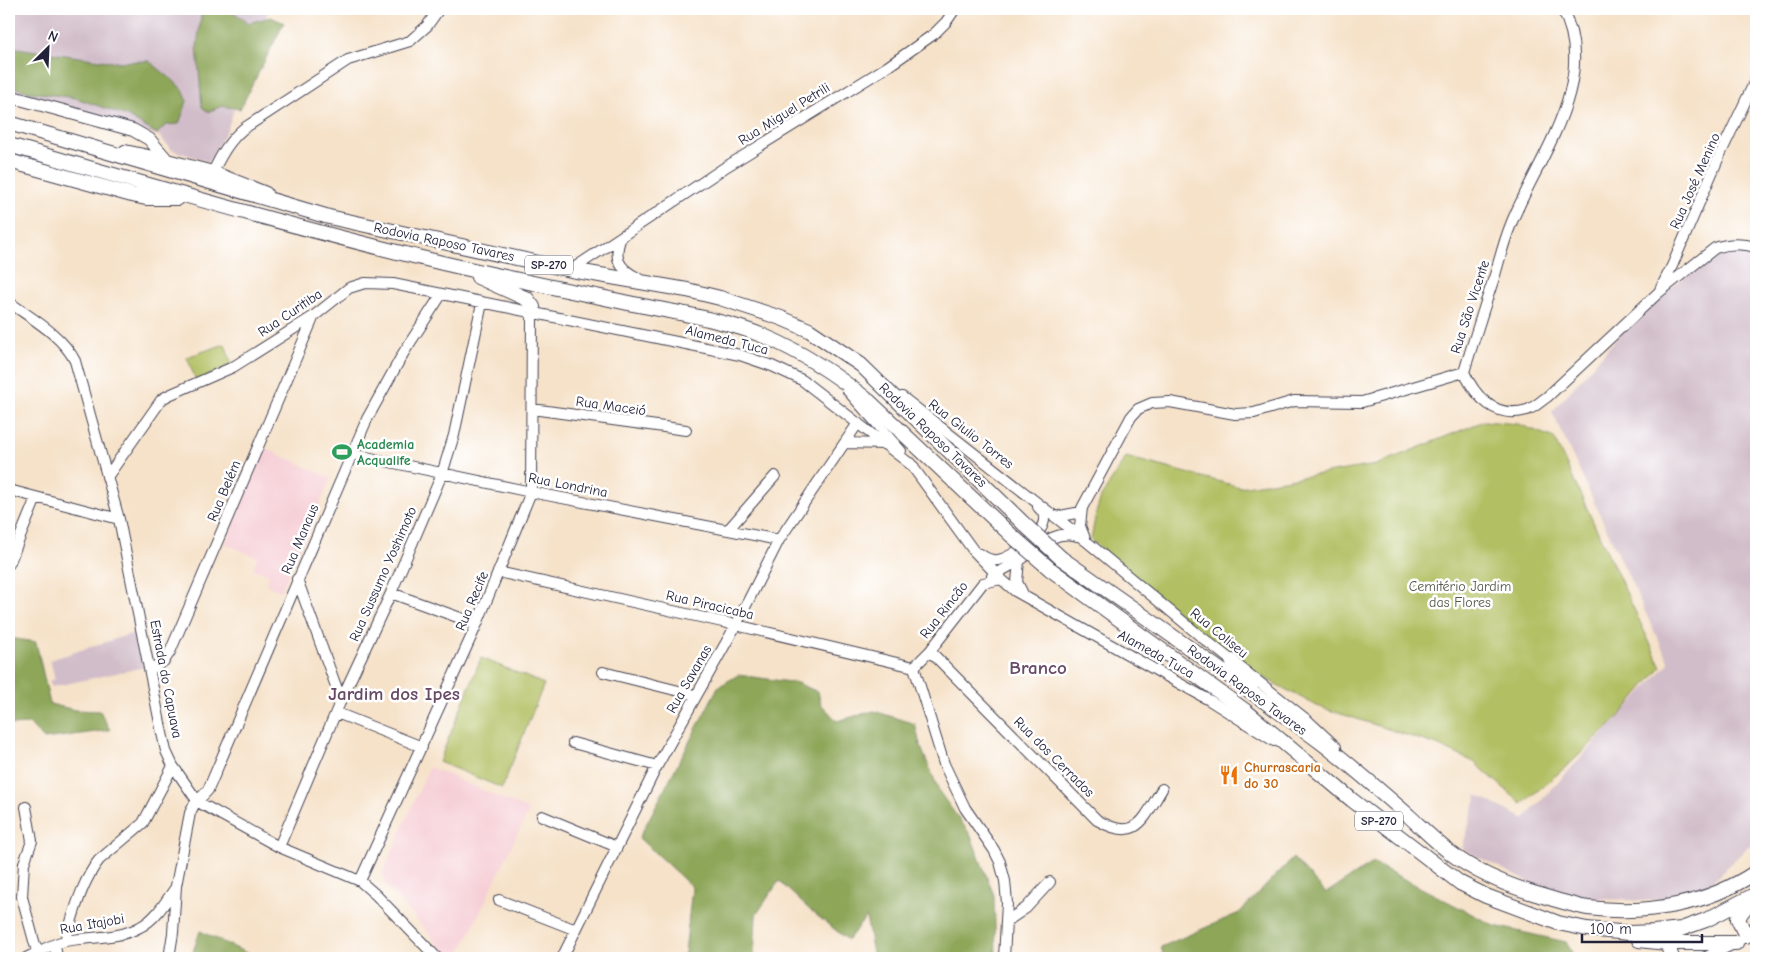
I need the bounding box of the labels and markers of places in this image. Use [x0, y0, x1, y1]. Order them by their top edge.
place label: Academia Acqualife [357, 436, 414, 469]
sports icon: Academia Acqualife [331, 441, 353, 463]
place label: Churrascaria do 30 [1244, 759, 1321, 792]
restaurant icon: Churrascaria do 30 [1218, 764, 1240, 786]

